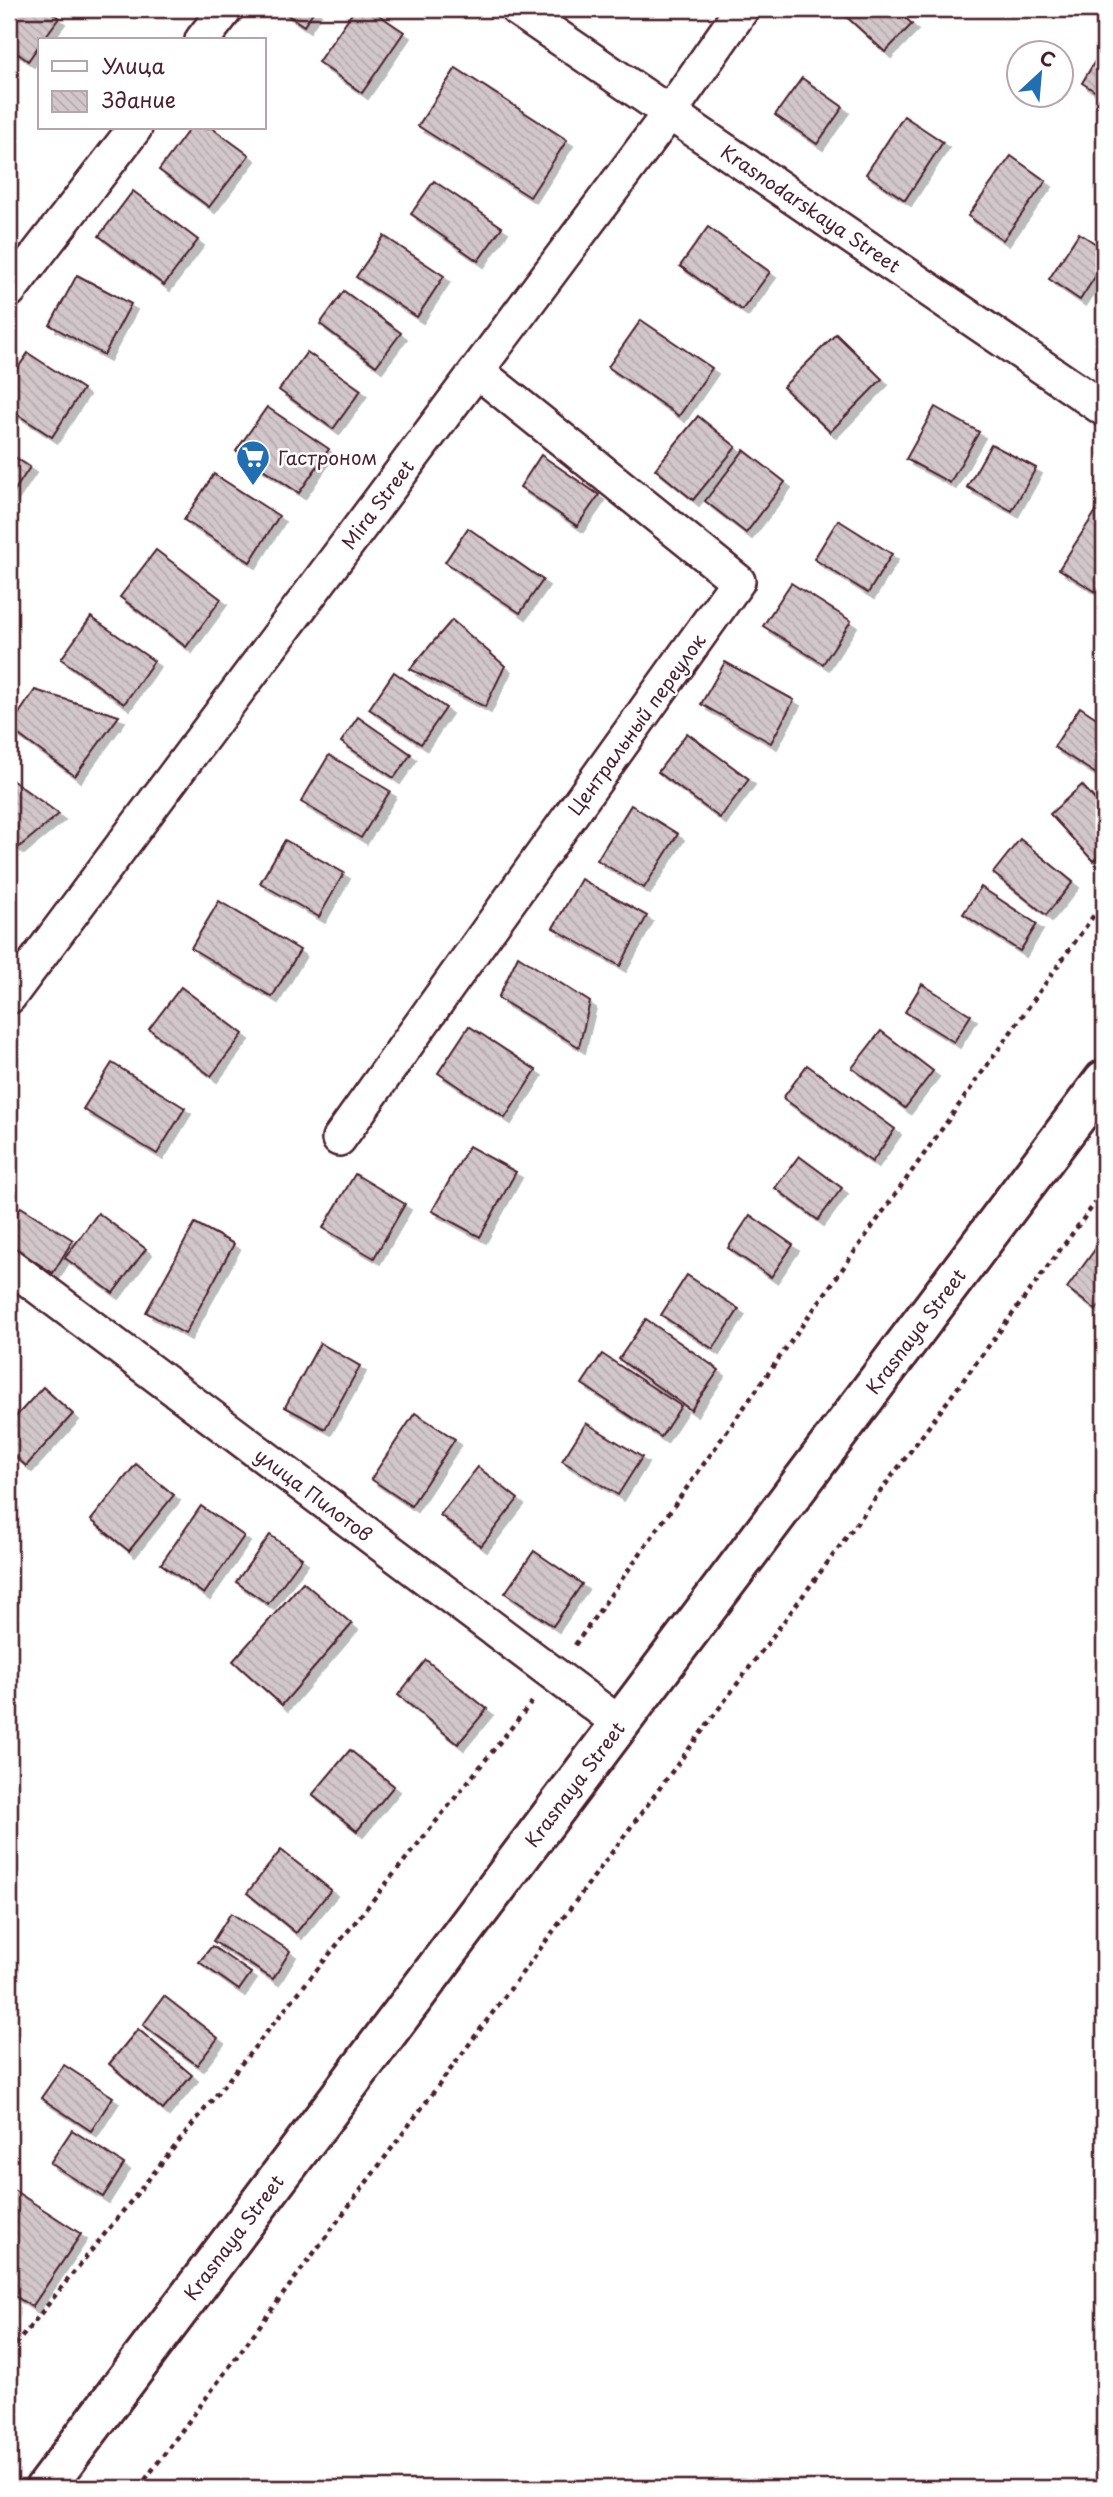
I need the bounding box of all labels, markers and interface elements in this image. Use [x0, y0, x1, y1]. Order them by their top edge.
legend [38, 38, 266, 130]
north arrow [1004, 38, 1074, 108]
text: С [1035, 42, 1060, 74]
text: Улица [102, 49, 165, 81]
text: Здание [102, 83, 176, 115]
street label: Krasnodarskaya Street [716, 137, 907, 279]
supermarket icon: Гастроном [234, 438, 272, 487]
place label: Гастроном [278, 443, 377, 471]
street label: Mira Street [334, 453, 420, 555]
street label: Центральный переулок [561, 627, 712, 820]
street label: Krasnaya Street [858, 1262, 972, 1400]
street label: улица Пилотов [250, 1441, 379, 1547]
street label: Krasnaya Street [517, 1715, 631, 1853]
street label: Krasnaya Street [176, 2168, 290, 2306]

